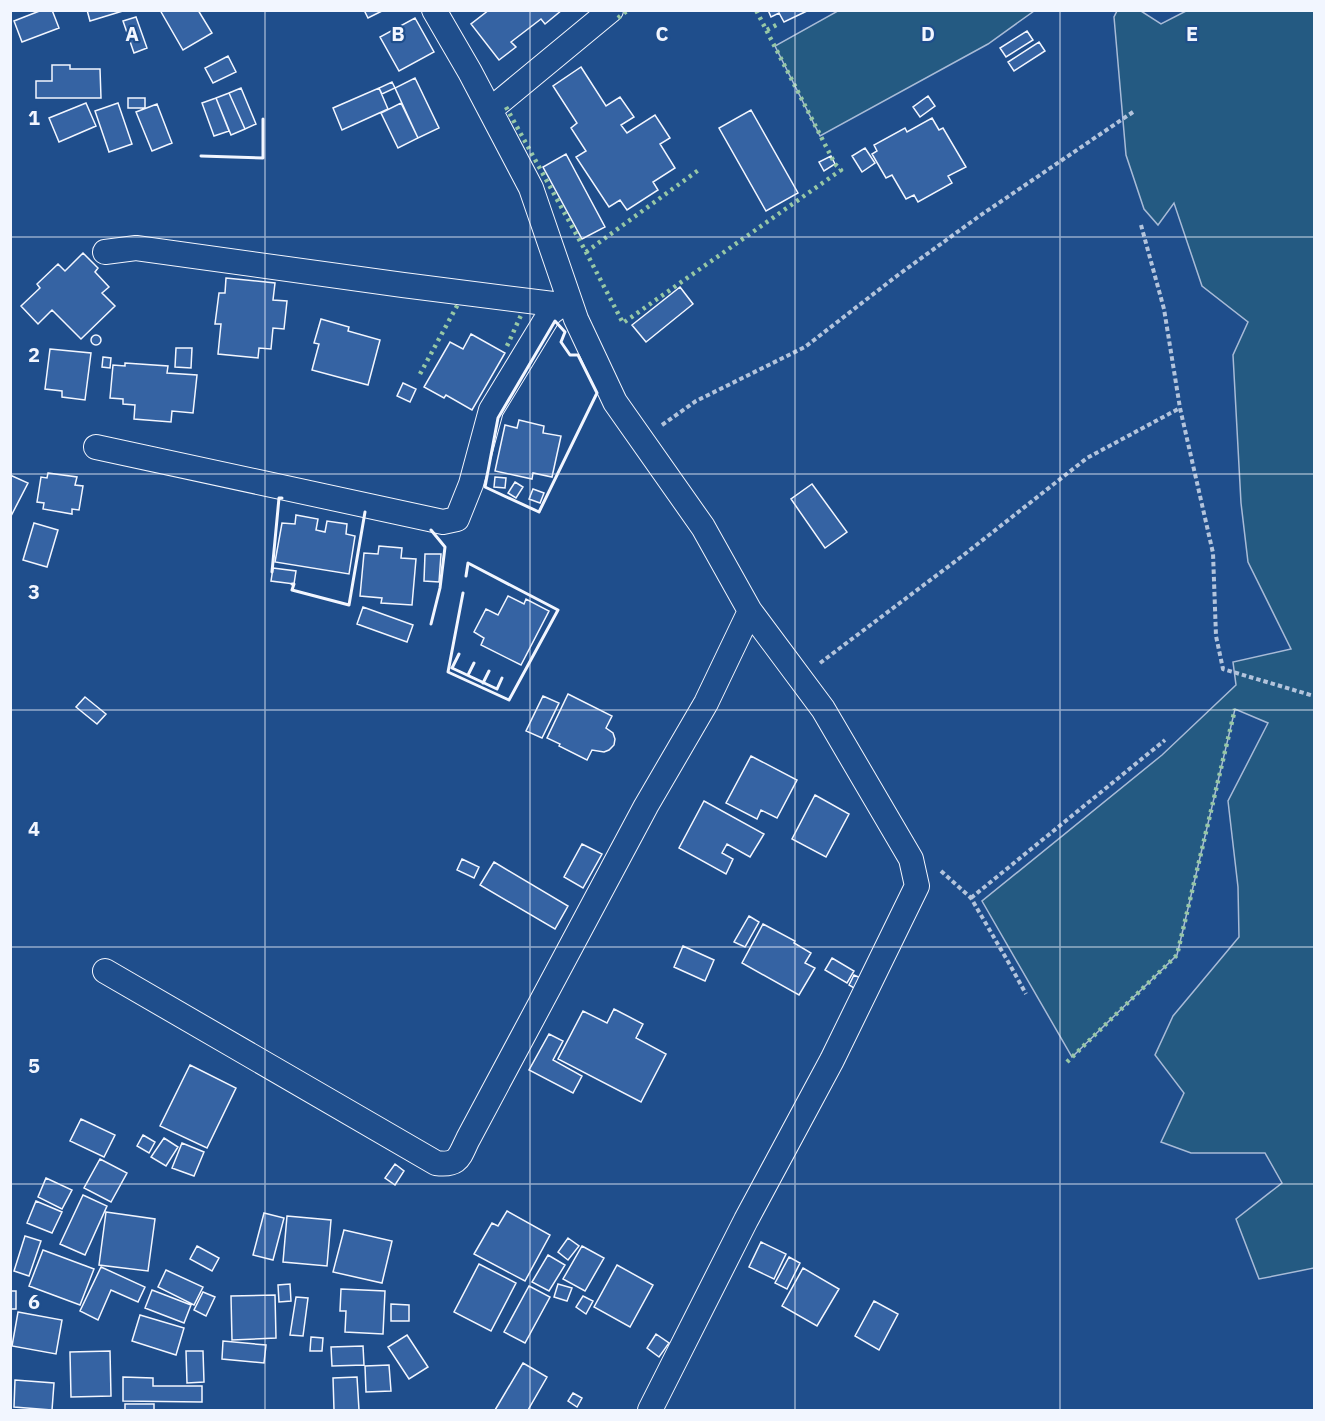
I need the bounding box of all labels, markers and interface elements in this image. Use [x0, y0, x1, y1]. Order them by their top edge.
text: A [125, 20, 139, 47]
text: B [391, 20, 405, 47]
text: C [655, 20, 669, 47]
text: D [921, 20, 935, 47]
text: E [1186, 20, 1198, 47]
text: 1 [28, 104, 40, 131]
text: 2 [28, 341, 40, 368]
text: 3 [28, 578, 40, 605]
text: 4 [28, 815, 40, 842]
text: 5 [28, 1052, 40, 1079]
text: 6 [28, 1288, 40, 1315]

